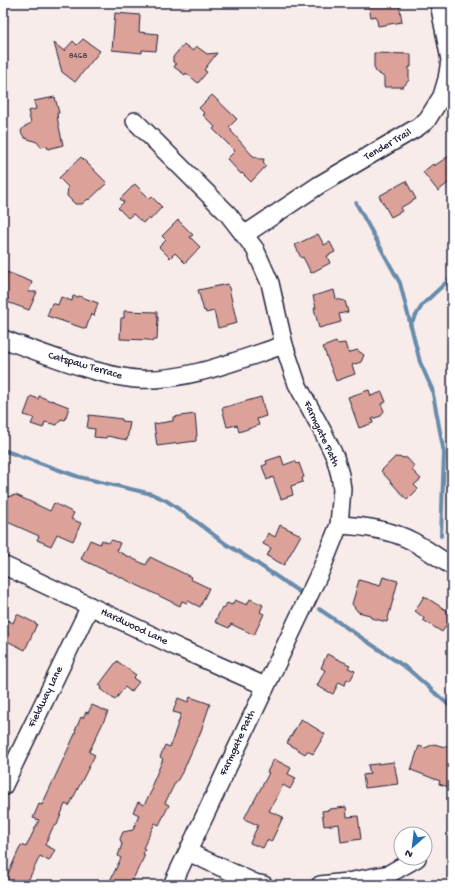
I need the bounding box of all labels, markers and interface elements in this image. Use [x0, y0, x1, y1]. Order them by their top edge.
house number: 8468 [69, 51, 87, 62]
street label: Tender Trail [361, 126, 414, 164]
street label: Catspaw Terrace [47, 350, 124, 382]
street label: Farmgate Path [300, 398, 342, 469]
street label: Hardwood Lane [98, 606, 170, 648]
street label: Fieldway Lane [26, 664, 66, 730]
street label: Farmgate Path [217, 708, 259, 779]
north arrow [393, 826, 433, 866]
text: N [403, 846, 415, 860]

